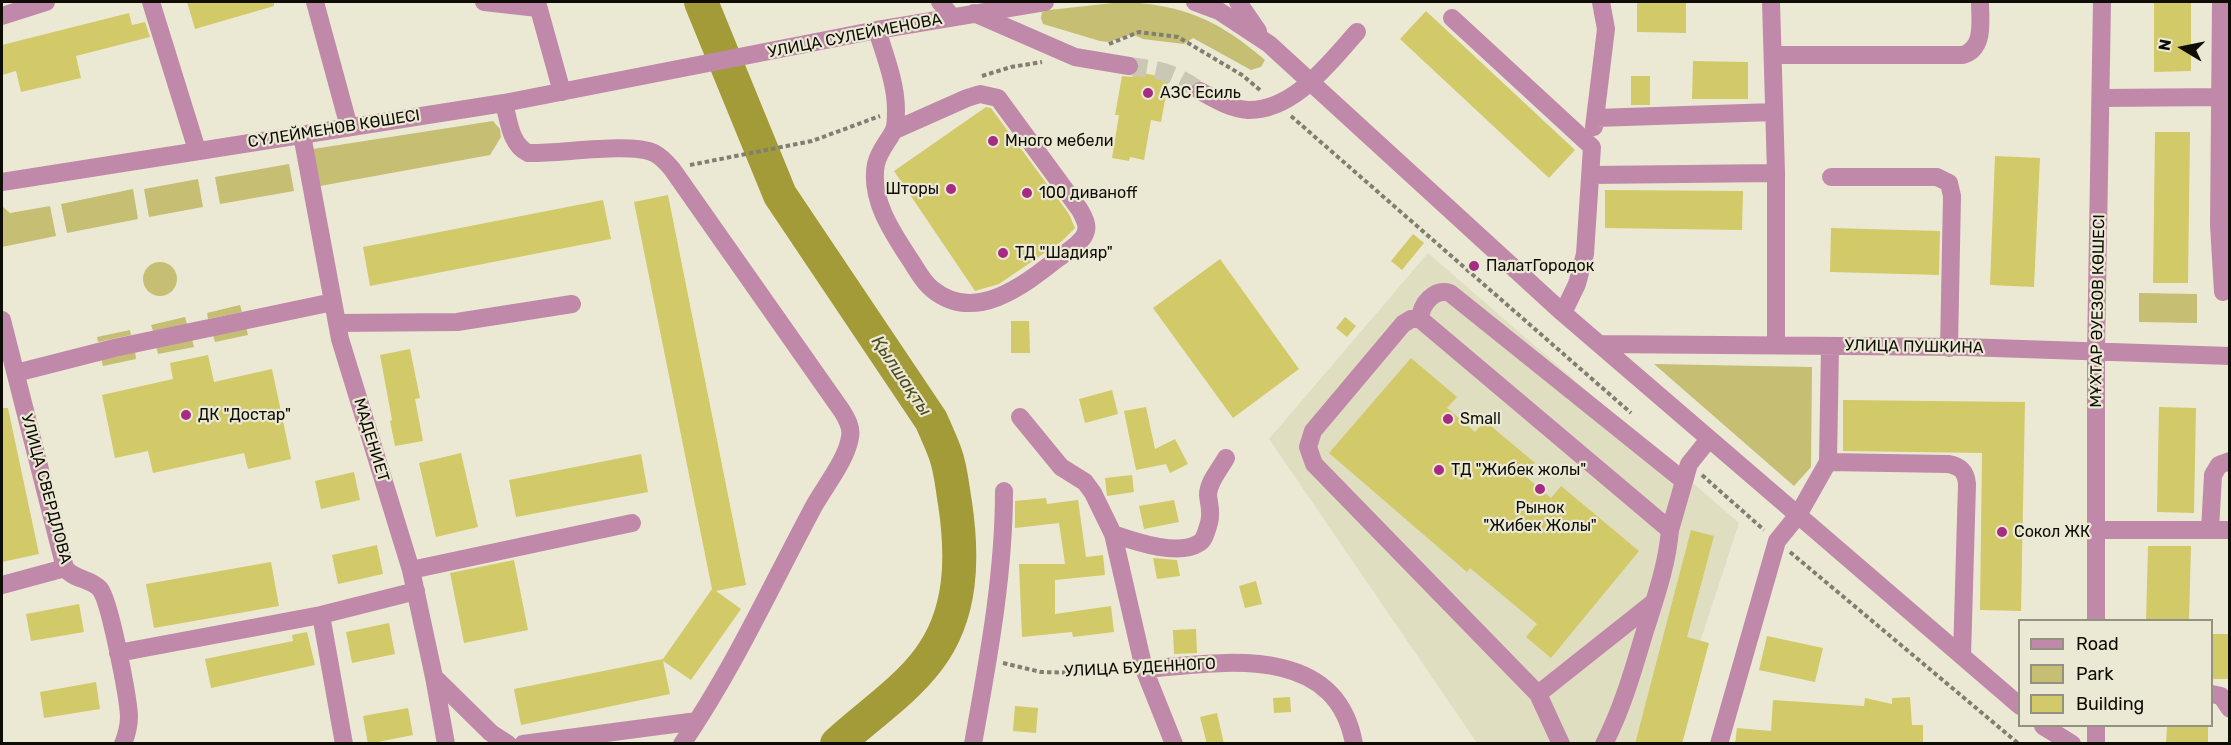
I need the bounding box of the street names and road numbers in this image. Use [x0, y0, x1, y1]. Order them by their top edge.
street label: УЛИЦА СУЛЕЙМЕНОВА [766, 10, 944, 62]
street label: СҮЛЕЙМЕНОВ КӨШЕСІ [247, 106, 421, 152]
street label: МҰХТАР ӘУЕЗОВ КӨШЕСІ [2087, 214, 2109, 408]
street label: УЛИЦА ПУШКИНА [1844, 336, 1984, 358]
street label: МАДЕНИЕТ [349, 396, 393, 484]
street label: УЛИЦА СВЕРДЛОВА [17, 412, 75, 566]
street label: УЛИЦА БУДЕННОГО [1064, 654, 1216, 682]

